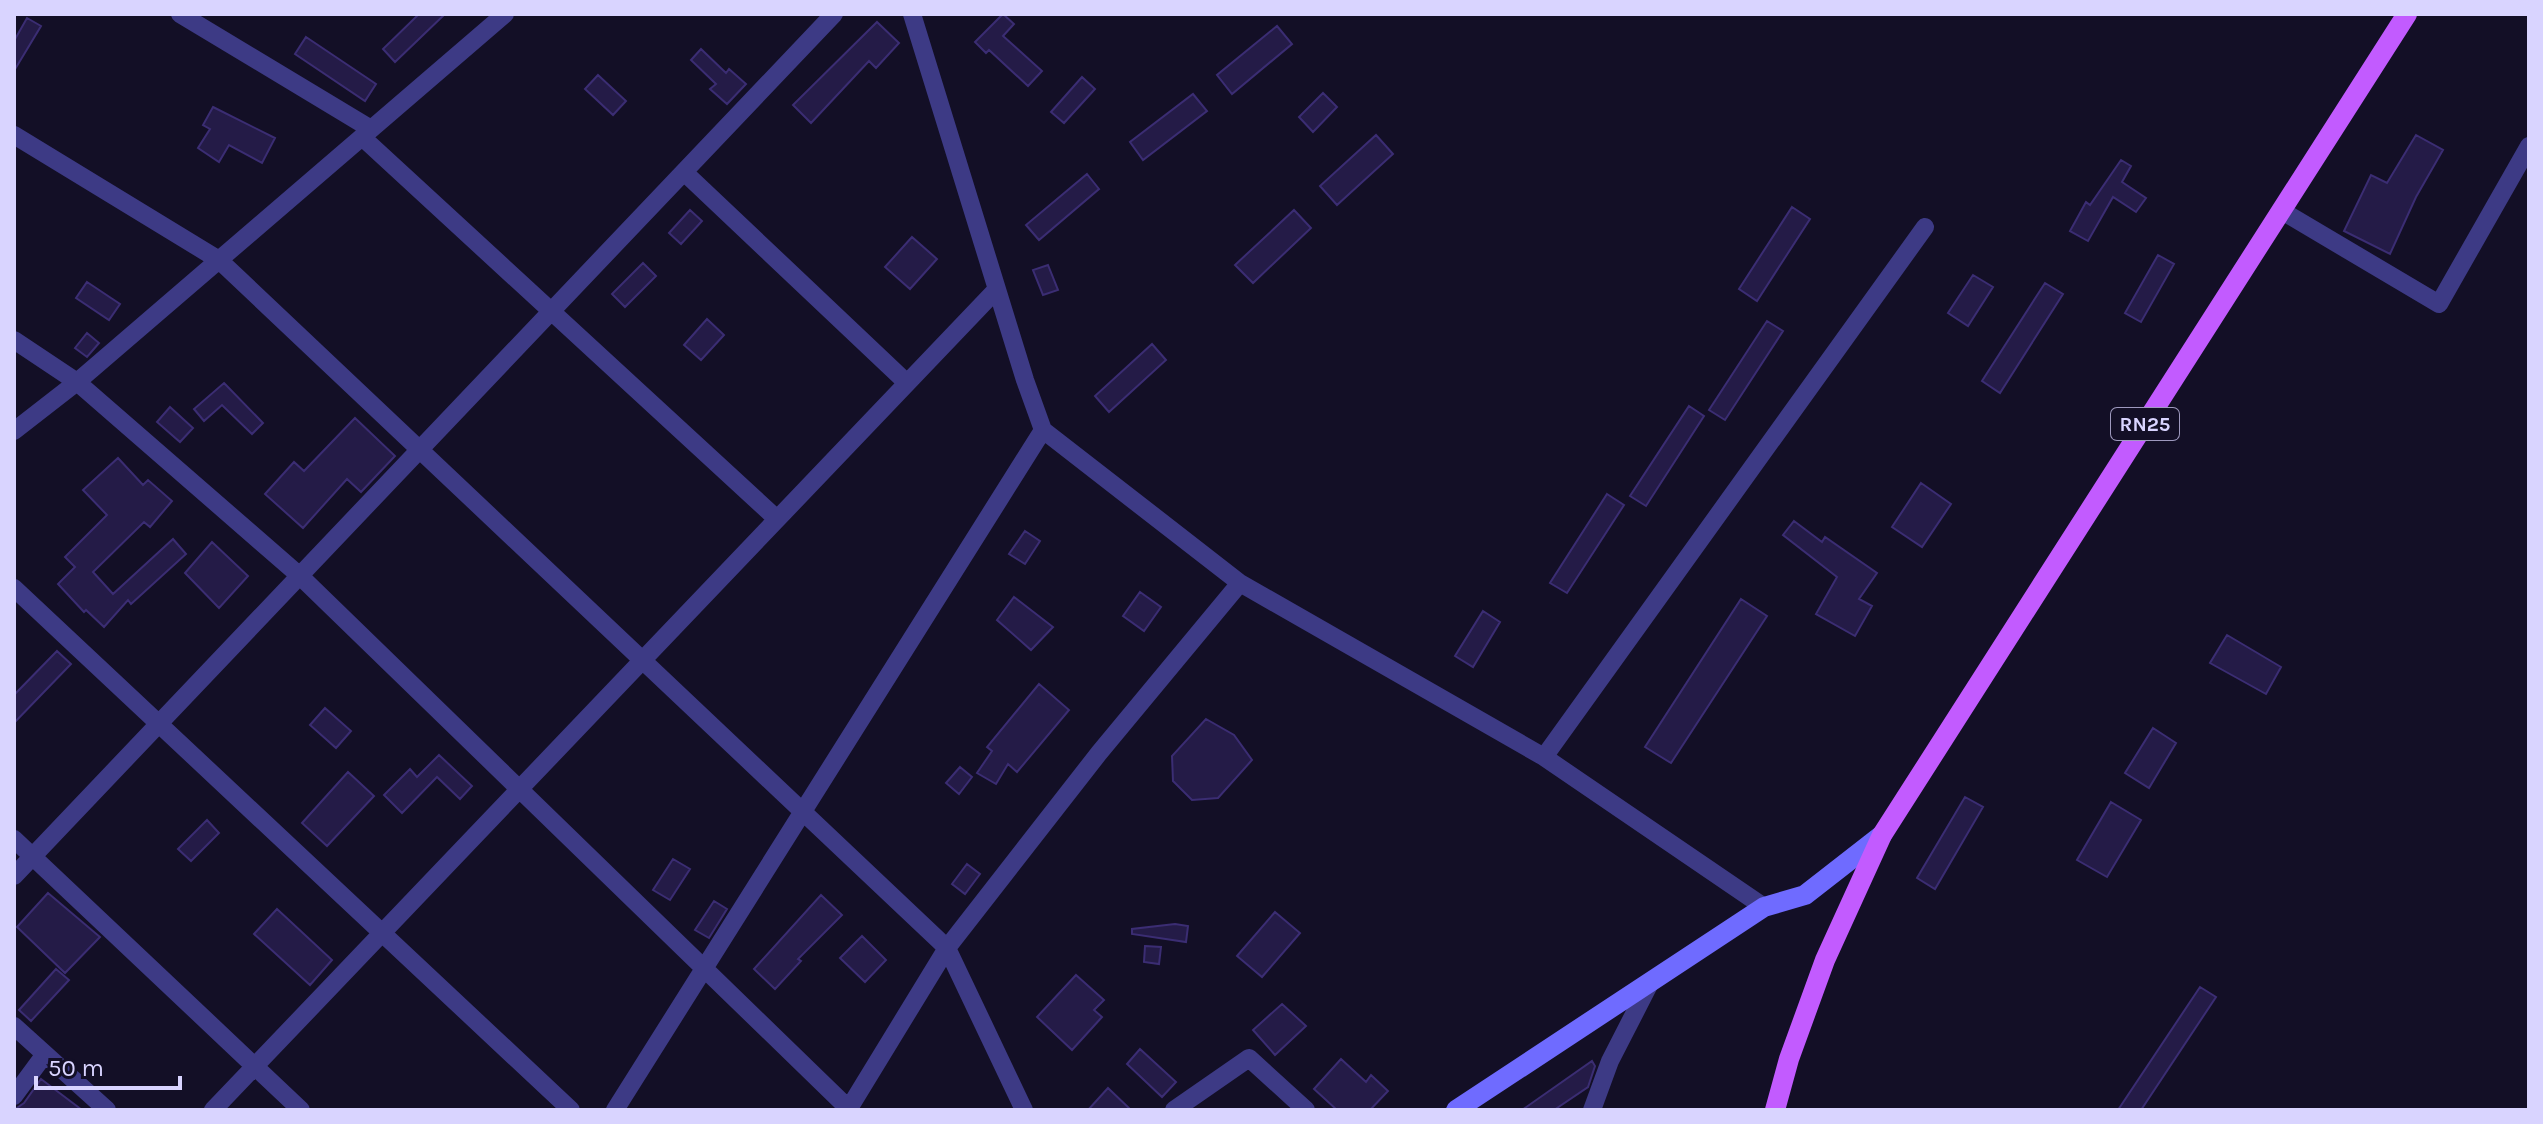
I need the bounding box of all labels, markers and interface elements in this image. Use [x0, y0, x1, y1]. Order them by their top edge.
road number: RN25 [2111, 408, 2179, 440]
scale bar [36, 1040, 180, 1090]
text: 50 m [48, 1054, 104, 1082]

